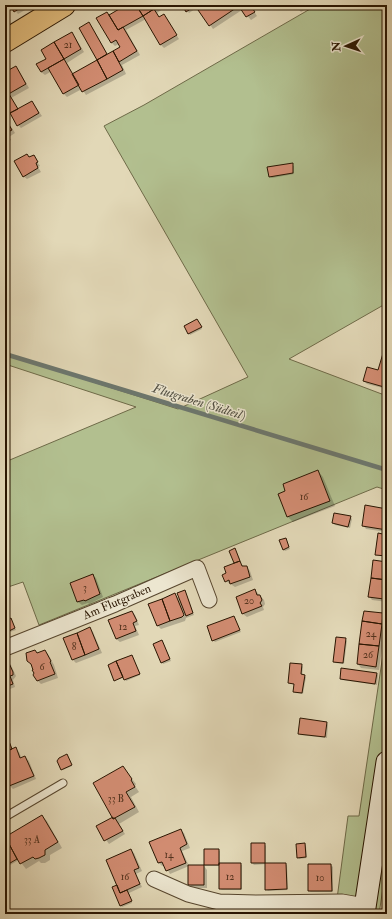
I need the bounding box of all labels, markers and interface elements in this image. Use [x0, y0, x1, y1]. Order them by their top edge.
north arrow [326, 26, 366, 66]
house number: 21 [64, 39, 73, 51]
text: N [330, 40, 343, 53]
water label: Flutgraben (Südteil) [150, 380, 248, 424]
house number: 16 [300, 491, 309, 503]
street label: Am Flutgraben [80, 581, 153, 623]
house number: 3 [83, 582, 87, 594]
house number: 20 [244, 595, 254, 607]
house number: 12 [119, 621, 127, 633]
house number: 24 [366, 628, 377, 640]
house number: 8 [72, 641, 77, 653]
house number: 26 [363, 649, 374, 661]
house number: 6 [39, 661, 45, 673]
house number: 33 B [108, 793, 124, 805]
house number: 33 A [24, 834, 41, 846]
house number: 14 [165, 849, 174, 861]
house number: 16 [121, 871, 130, 883]
house number: 12 [226, 871, 234, 883]
house number: 10 [316, 872, 324, 884]

